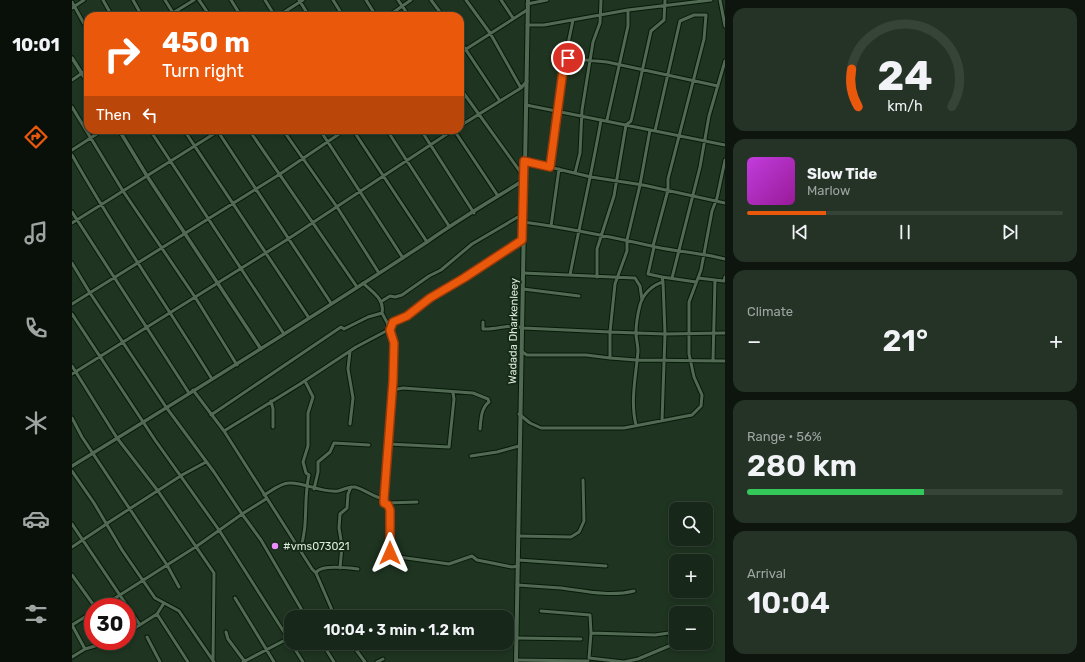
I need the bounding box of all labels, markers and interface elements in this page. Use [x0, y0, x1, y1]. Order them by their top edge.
text: 450 m [162, 26, 250, 59]
icon: right [96, 28, 148, 80]
text: 10:01 [12, 34, 60, 56]
pin [551, 41, 585, 75]
icon: arrive [557, 47, 579, 69]
text: 24 [877, 51, 933, 100]
text: Turn right [162, 60, 244, 82]
text: km/h [887, 98, 923, 115]
icon: left [139, 104, 161, 126]
text: Then [96, 106, 131, 124]
icon: directions [22, 123, 50, 151]
text: Slow Tide [807, 165, 877, 183]
text: Marlow [807, 183, 850, 198]
icon: music [22, 219, 50, 247]
icon: previous [789, 221, 811, 243]
icon: pause [894, 221, 916, 243]
icon: next [999, 221, 1021, 243]
street label: Wadada Dharkenleey [506, 278, 521, 384]
text: Climate [747, 304, 793, 319]
icon: phone [22, 314, 50, 342]
text: 21° [883, 323, 928, 359]
text: − [747, 328, 761, 355]
text: + [1049, 328, 1063, 355]
icon: climate [22, 409, 50, 437]
text: Range · 56% [747, 429, 822, 444]
text: 280 km [747, 448, 857, 484]
map controls [669, 502, 713, 650]
button: search [669, 502, 713, 546]
icon: car [22, 505, 50, 533]
position arrow [369, 532, 411, 574]
place label: #vms073021 [283, 540, 350, 553]
marker: #vms073021 [270, 541, 280, 551]
button: + [669, 554, 713, 598]
text: Arrival [747, 566, 786, 581]
text: 10:04 [747, 585, 830, 621]
speed limit sign: 30 [84, 598, 136, 650]
icon: filters [22, 600, 50, 628]
button: − [669, 606, 713, 650]
text: 10:04 · 3 min · 1.2 km [323, 621, 475, 639]

